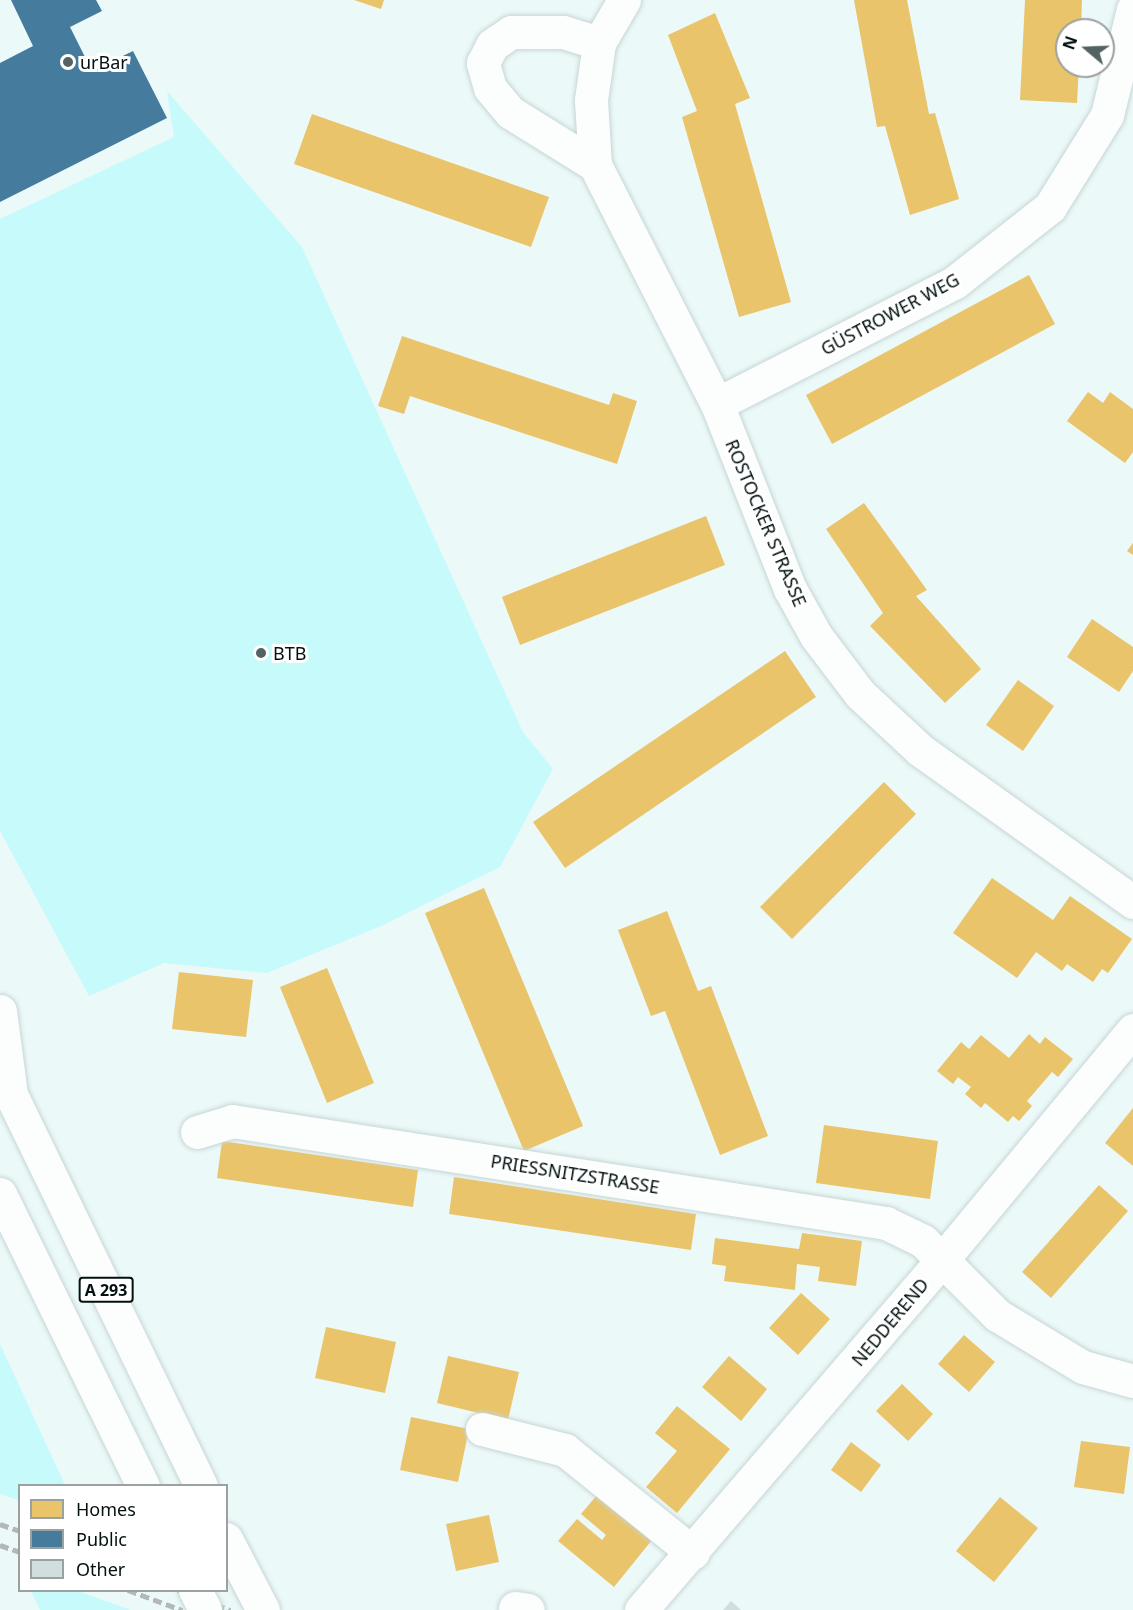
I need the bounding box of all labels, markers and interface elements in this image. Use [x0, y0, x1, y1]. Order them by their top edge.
north arrow [1055, 18, 1115, 78]
text: N [1057, 33, 1082, 53]
place label: urBar [80, 51, 128, 73]
marker: urBar [61, 55, 75, 69]
street label: GÜSTROWER WEG [817, 268, 963, 360]
street label: ROSTOCKER STRASSE [721, 436, 811, 610]
place label: BTB [273, 642, 306, 664]
marker: BTB [254, 646, 268, 660]
street label: PRIESSNITZSTRASSE [489, 1150, 661, 1198]
street label: NEDDEREND [847, 1274, 933, 1370]
road number: A 293 [78, 1277, 134, 1303]
legend [18, 1484, 228, 1592]
text: Homes [76, 1497, 136, 1521]
text: Public [76, 1527, 127, 1551]
text: Other [76, 1557, 125, 1581]

